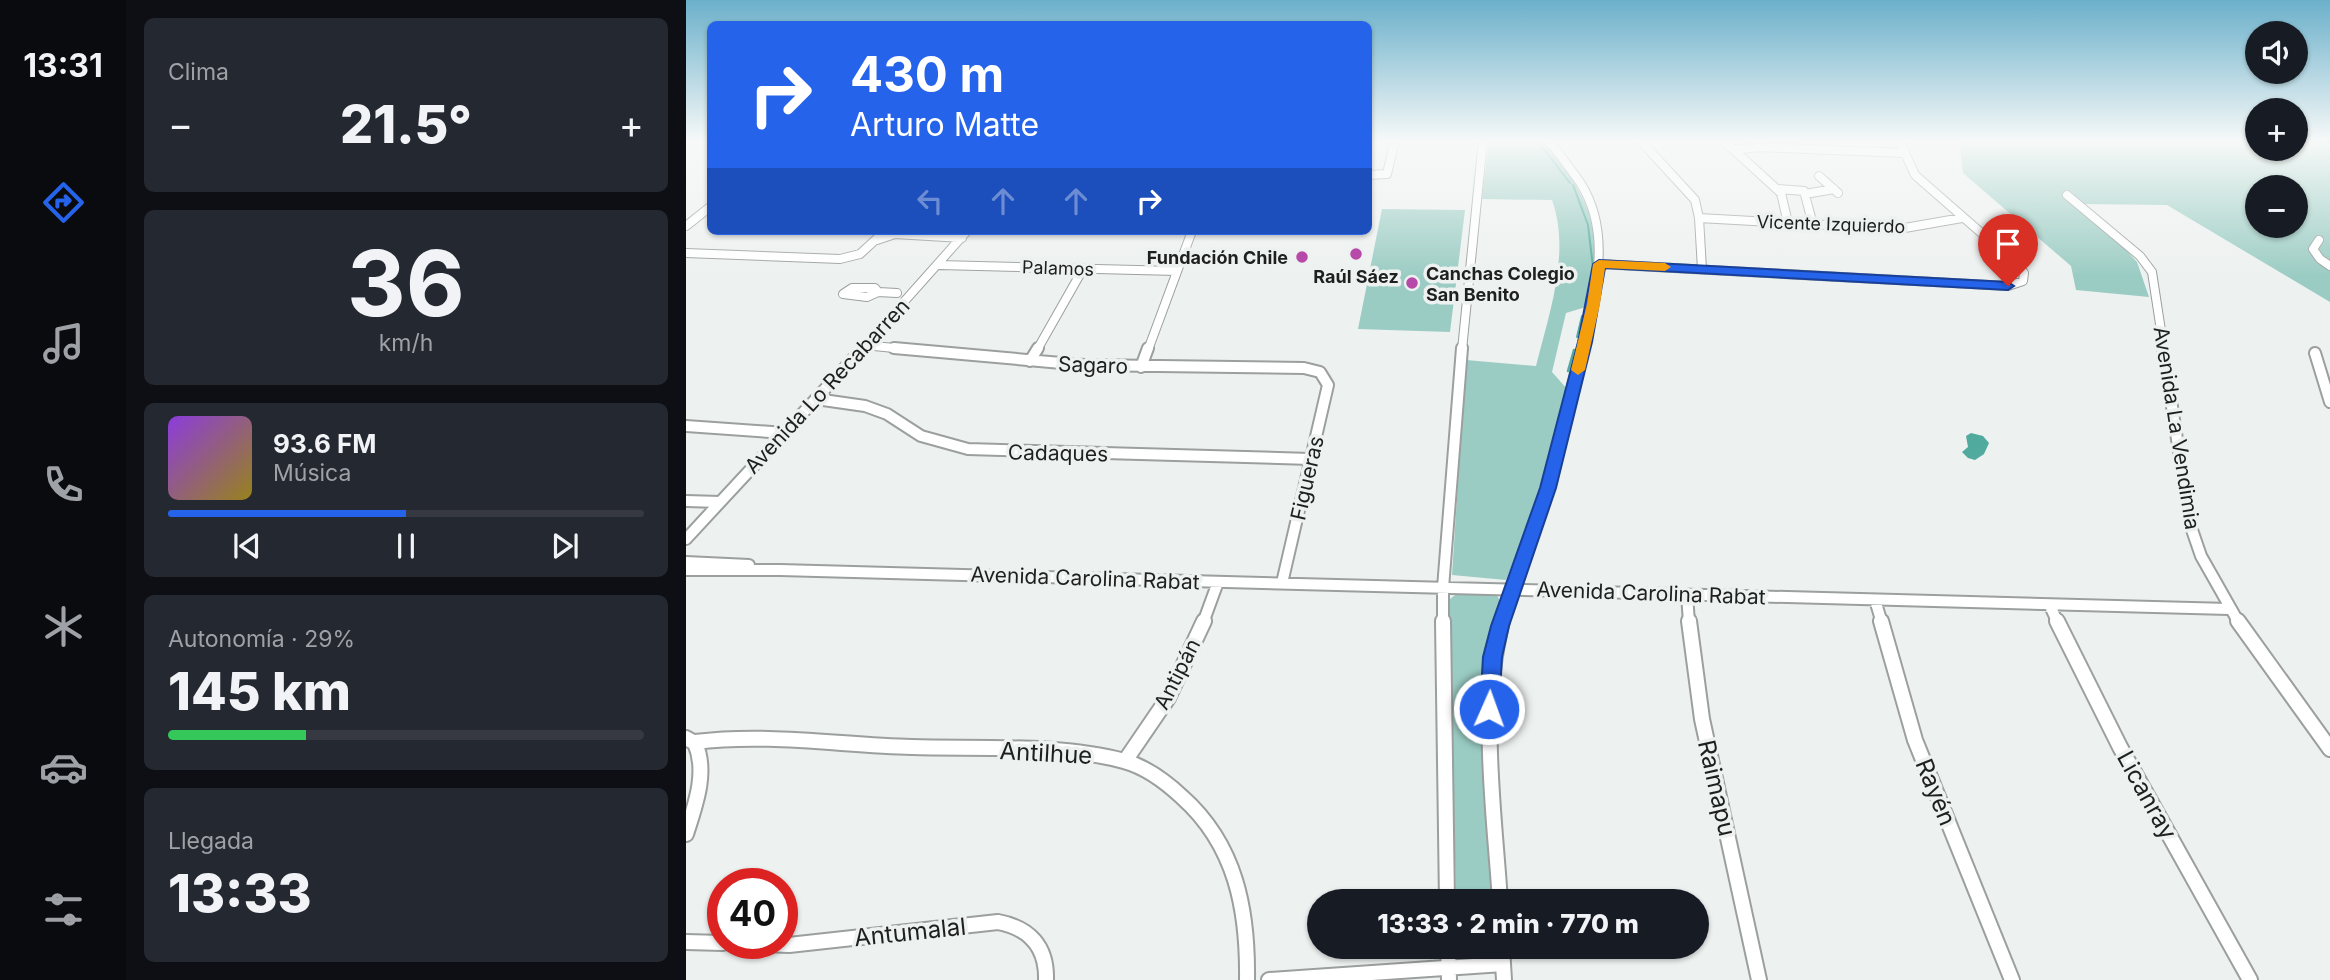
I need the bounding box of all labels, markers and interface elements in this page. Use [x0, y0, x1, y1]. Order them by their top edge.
map controls [2245, 21, 2308, 238]
button: sound [2245, 21, 2308, 84]
text: 430 m [850, 45, 1004, 104]
text: 13:31 [23, 46, 103, 85]
icon: right [735, 49, 826, 140]
text: Clima [168, 58, 229, 86]
text: 21.5° [340, 93, 472, 156]
button: + [2245, 98, 2308, 161]
text: − [168, 101, 193, 147]
text: + [619, 101, 644, 147]
text: Arturo Matte [850, 105, 1039, 144]
button: − [2245, 175, 2308, 238]
icon: directions [39, 178, 88, 227]
icon: left [911, 182, 949, 220]
icon: ahead [984, 182, 1022, 220]
icon: ahead [1057, 182, 1095, 220]
icon: right [1130, 182, 1168, 220]
street label: Vicente Izquierdo [1756, 211, 1906, 237]
pin [1978, 214, 2038, 286]
icon: arrive [1989, 225, 2027, 263]
text: 36 [347, 228, 465, 338]
marker: Raúl Sáez [1348, 246, 1364, 262]
place label: Fundación Chile [1147, 247, 1288, 268]
marker: Fundación Chile [1294, 249, 1310, 265]
street label: Palamos [1022, 256, 1094, 280]
place label: Canchas Colegio San Benito [1426, 263, 1575, 305]
place label: Raúl Sáez [1313, 266, 1399, 287]
marker: Canchas Colegio San Benito [1404, 275, 1420, 291]
street label: Avenida Lo Recabarren [739, 293, 915, 479]
icon: music [39, 319, 88, 368]
street label: Avenida La Vendimia [2149, 324, 2205, 532]
text: km/h [379, 329, 433, 357]
street label: Sagaro [1058, 351, 1128, 379]
text: 93.6 FM [273, 428, 377, 459]
street label: Figueras [1285, 433, 1329, 523]
street label: Cadaques [1008, 440, 1108, 466]
text: Música [273, 459, 351, 487]
icon: phone [39, 460, 88, 509]
icon: previous [228, 527, 266, 565]
icon: pause [387, 527, 425, 565]
icon: next [546, 527, 584, 565]
street label: Avenida Carolina Rabat [970, 562, 1200, 594]
street label: Avenida Carolina Rabat [1536, 577, 1766, 609]
icon: climate [39, 602, 88, 651]
text: Autonomía · 29% [168, 625, 355, 653]
street label: Antipán [1149, 634, 1205, 714]
text: 145 km [168, 660, 351, 723]
position arrow [1452, 672, 1526, 746]
street label: Antilhue [999, 736, 1093, 770]
street label: Raimapu [1692, 737, 1742, 839]
icon: car [39, 743, 88, 792]
street label: Licanray [2111, 746, 2183, 844]
street label: Rayén [1910, 754, 1962, 830]
text: Llegada [168, 827, 254, 855]
text: 13:33 [168, 862, 312, 925]
speed limit sign: 40 [707, 868, 798, 959]
icon: filters [39, 885, 88, 934]
text: 13:33 · 2 min · 770 m [1377, 908, 1639, 939]
street label: Antumalal [853, 912, 967, 952]

